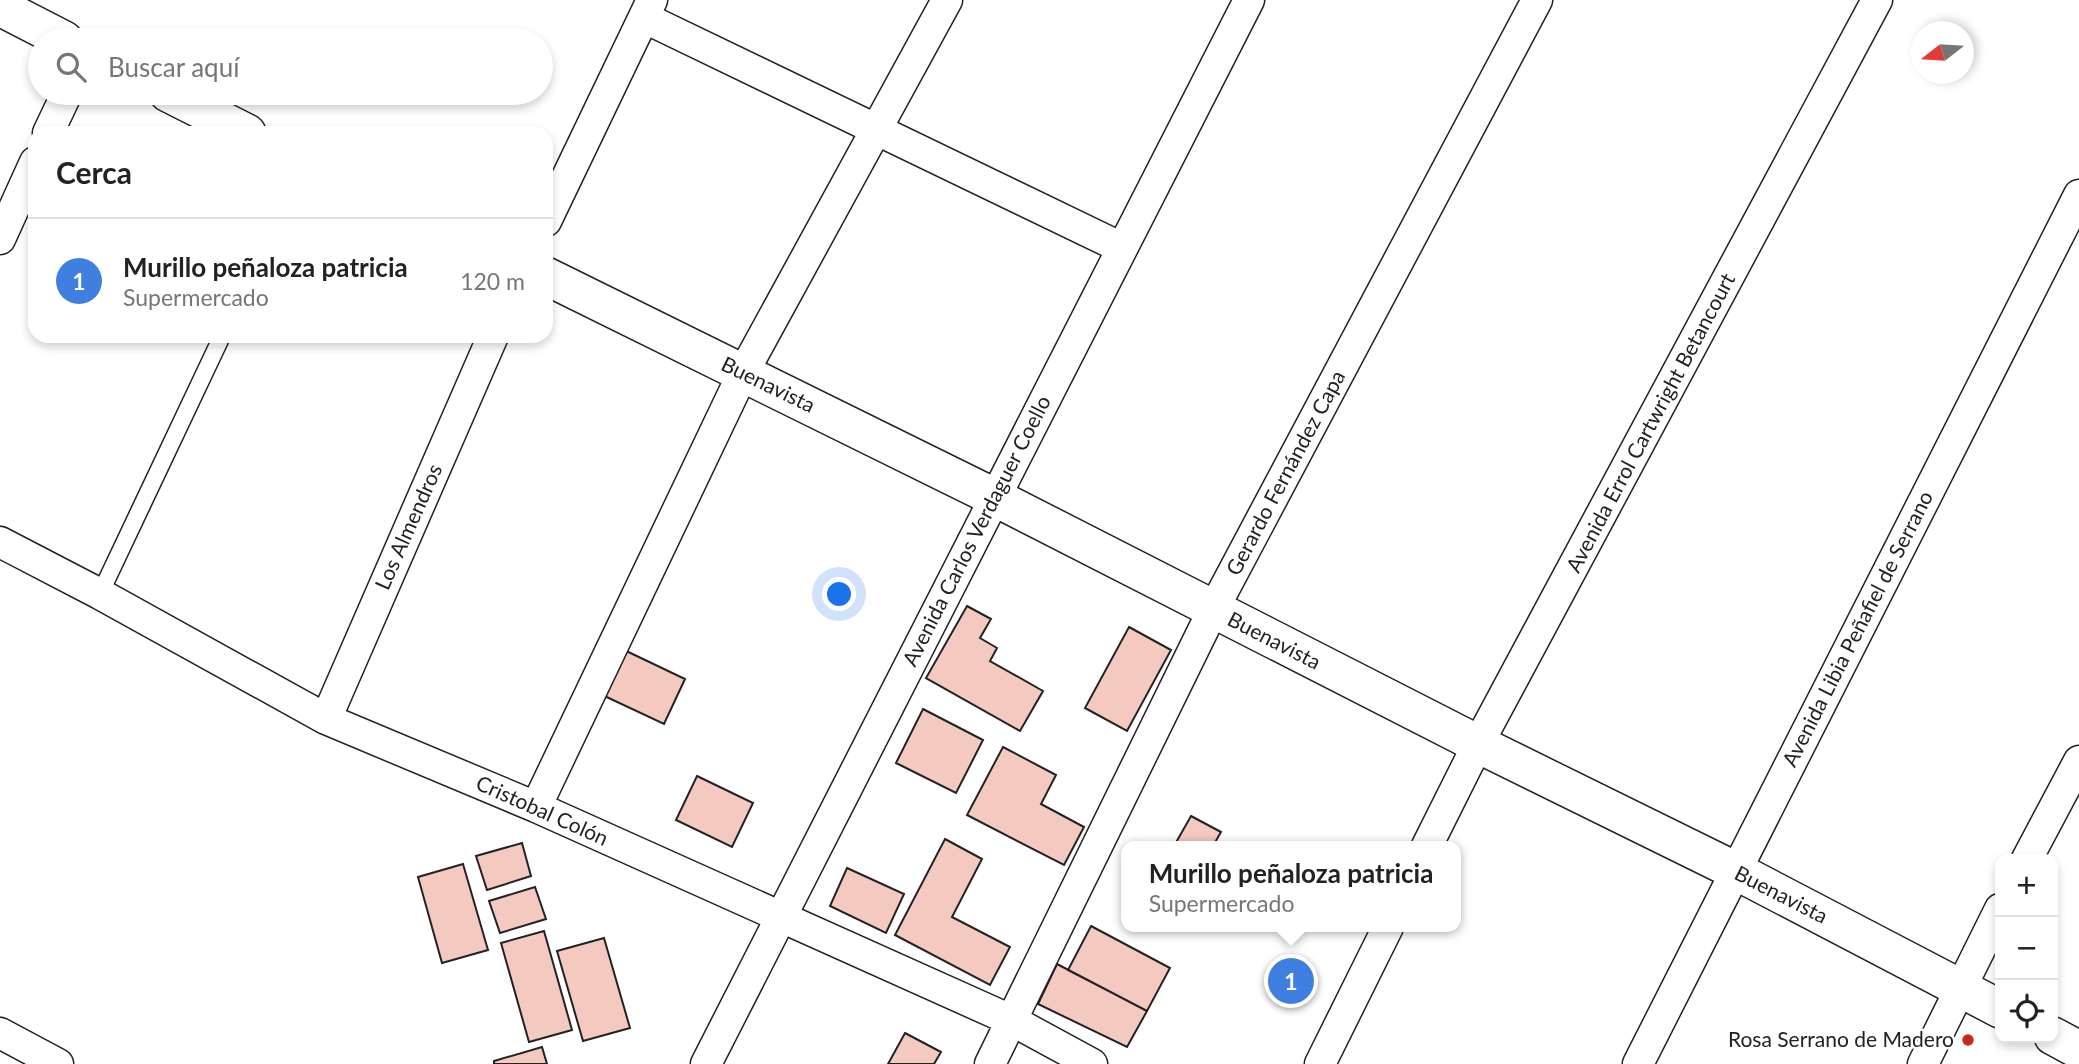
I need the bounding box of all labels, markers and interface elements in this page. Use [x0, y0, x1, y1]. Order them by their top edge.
north arrow [1911, 21, 1974, 84]
search box [28, 28, 553, 105]
icon: search [52, 48, 90, 86]
text: Buscar aquí [108, 51, 239, 83]
text: Cerca [56, 154, 132, 190]
text: Murillo peñaloza patricia [123, 251, 408, 283]
text: 1 [72, 267, 86, 295]
text: 120 m [460, 267, 525, 295]
street label: Avenida Errol Cartwright Betancourt [1560, 268, 1740, 576]
text: Supermercado [123, 283, 269, 311]
street label: Buenavista [718, 350, 820, 417]
street label: Gerardo Fernández Capa [1220, 366, 1349, 579]
street label: Avenida Carlos Verdaguer Coello [896, 391, 1055, 670]
street label: Los Almendros [369, 460, 446, 593]
street label: Avenida Libia Peñafiel de Serrano [1776, 486, 1937, 770]
your location [822, 577, 856, 611]
street label: Buenavista [1224, 606, 1325, 674]
street label: Cristobal Colón [473, 769, 613, 850]
popup [1121, 841, 1461, 932]
map controls [1995, 854, 2058, 1043]
button: + [1995, 854, 2058, 917]
text: Murillo peñaloza patricia [1149, 857, 1433, 889]
street label: Buenavista [1731, 860, 1832, 928]
text: Supermercado [1149, 889, 1294, 917]
button: − [1995, 917, 2058, 980]
pin: 1 [1268, 955, 1314, 1007]
button: locate [1995, 980, 2058, 1043]
place label: Rosa Serrano de Madero [1728, 1026, 1954, 1051]
marker: Rosa Serrano de Madero [1960, 1032, 1976, 1048]

